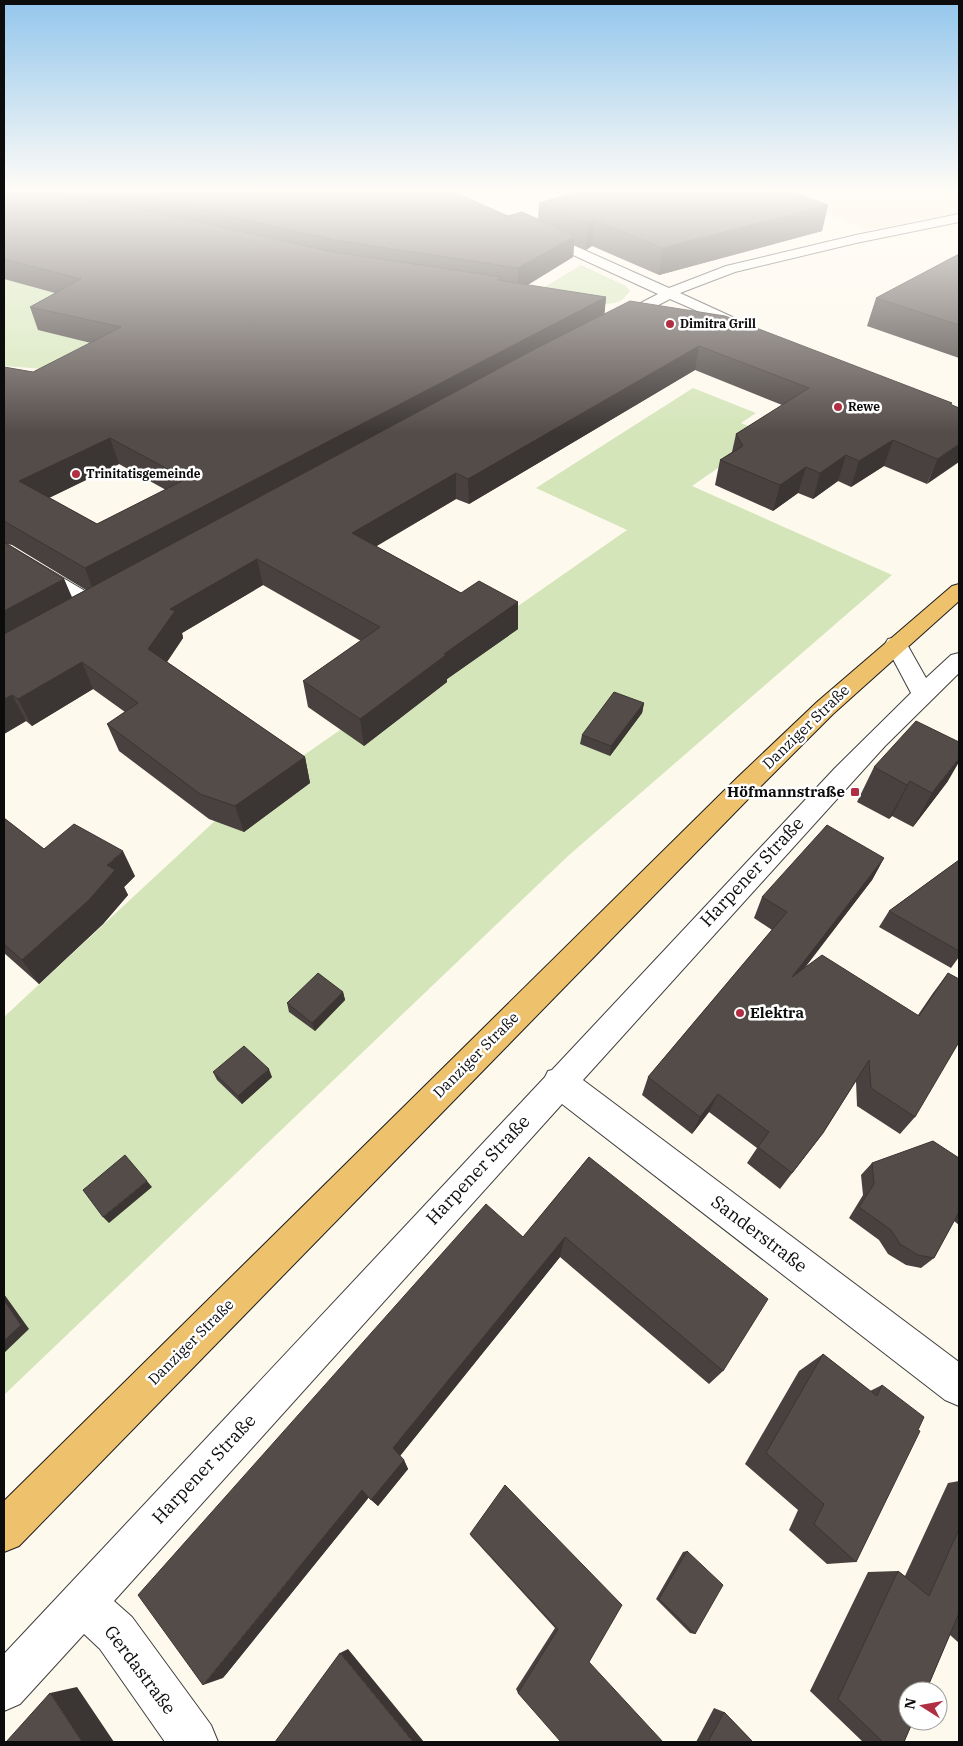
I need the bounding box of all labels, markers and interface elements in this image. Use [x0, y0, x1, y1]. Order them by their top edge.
place label: Dimitra Grill [680, 316, 756, 331]
marker: Dimitra Grill [664, 318, 676, 330]
place label: Rewe [848, 399, 880, 414]
marker: Rewe [832, 401, 844, 413]
place label: Trinitatisgemeinde [86, 466, 201, 481]
marker: Trinitatisgemeinde [70, 468, 82, 480]
street label: Danziger Straße [758, 680, 853, 773]
place label: Höfmannstraße [727, 782, 845, 801]
marker: Höfmannstraße [849, 786, 861, 798]
street label: Harpener Straße [695, 812, 808, 931]
place label: Elektra [750, 1003, 804, 1022]
marker: Elektra [734, 1007, 746, 1019]
street label: Danziger Straße [429, 1008, 523, 1102]
street label: Harpener Straße [421, 1110, 534, 1229]
street label: Sanderstraße [707, 1190, 812, 1277]
street label: Danziger Straße [144, 1295, 238, 1389]
street label: Harpener Straße [147, 1409, 260, 1528]
street label: Gerdastraße [100, 1621, 181, 1719]
north arrow [898, 1681, 948, 1731]
text: N [900, 1696, 920, 1711]

